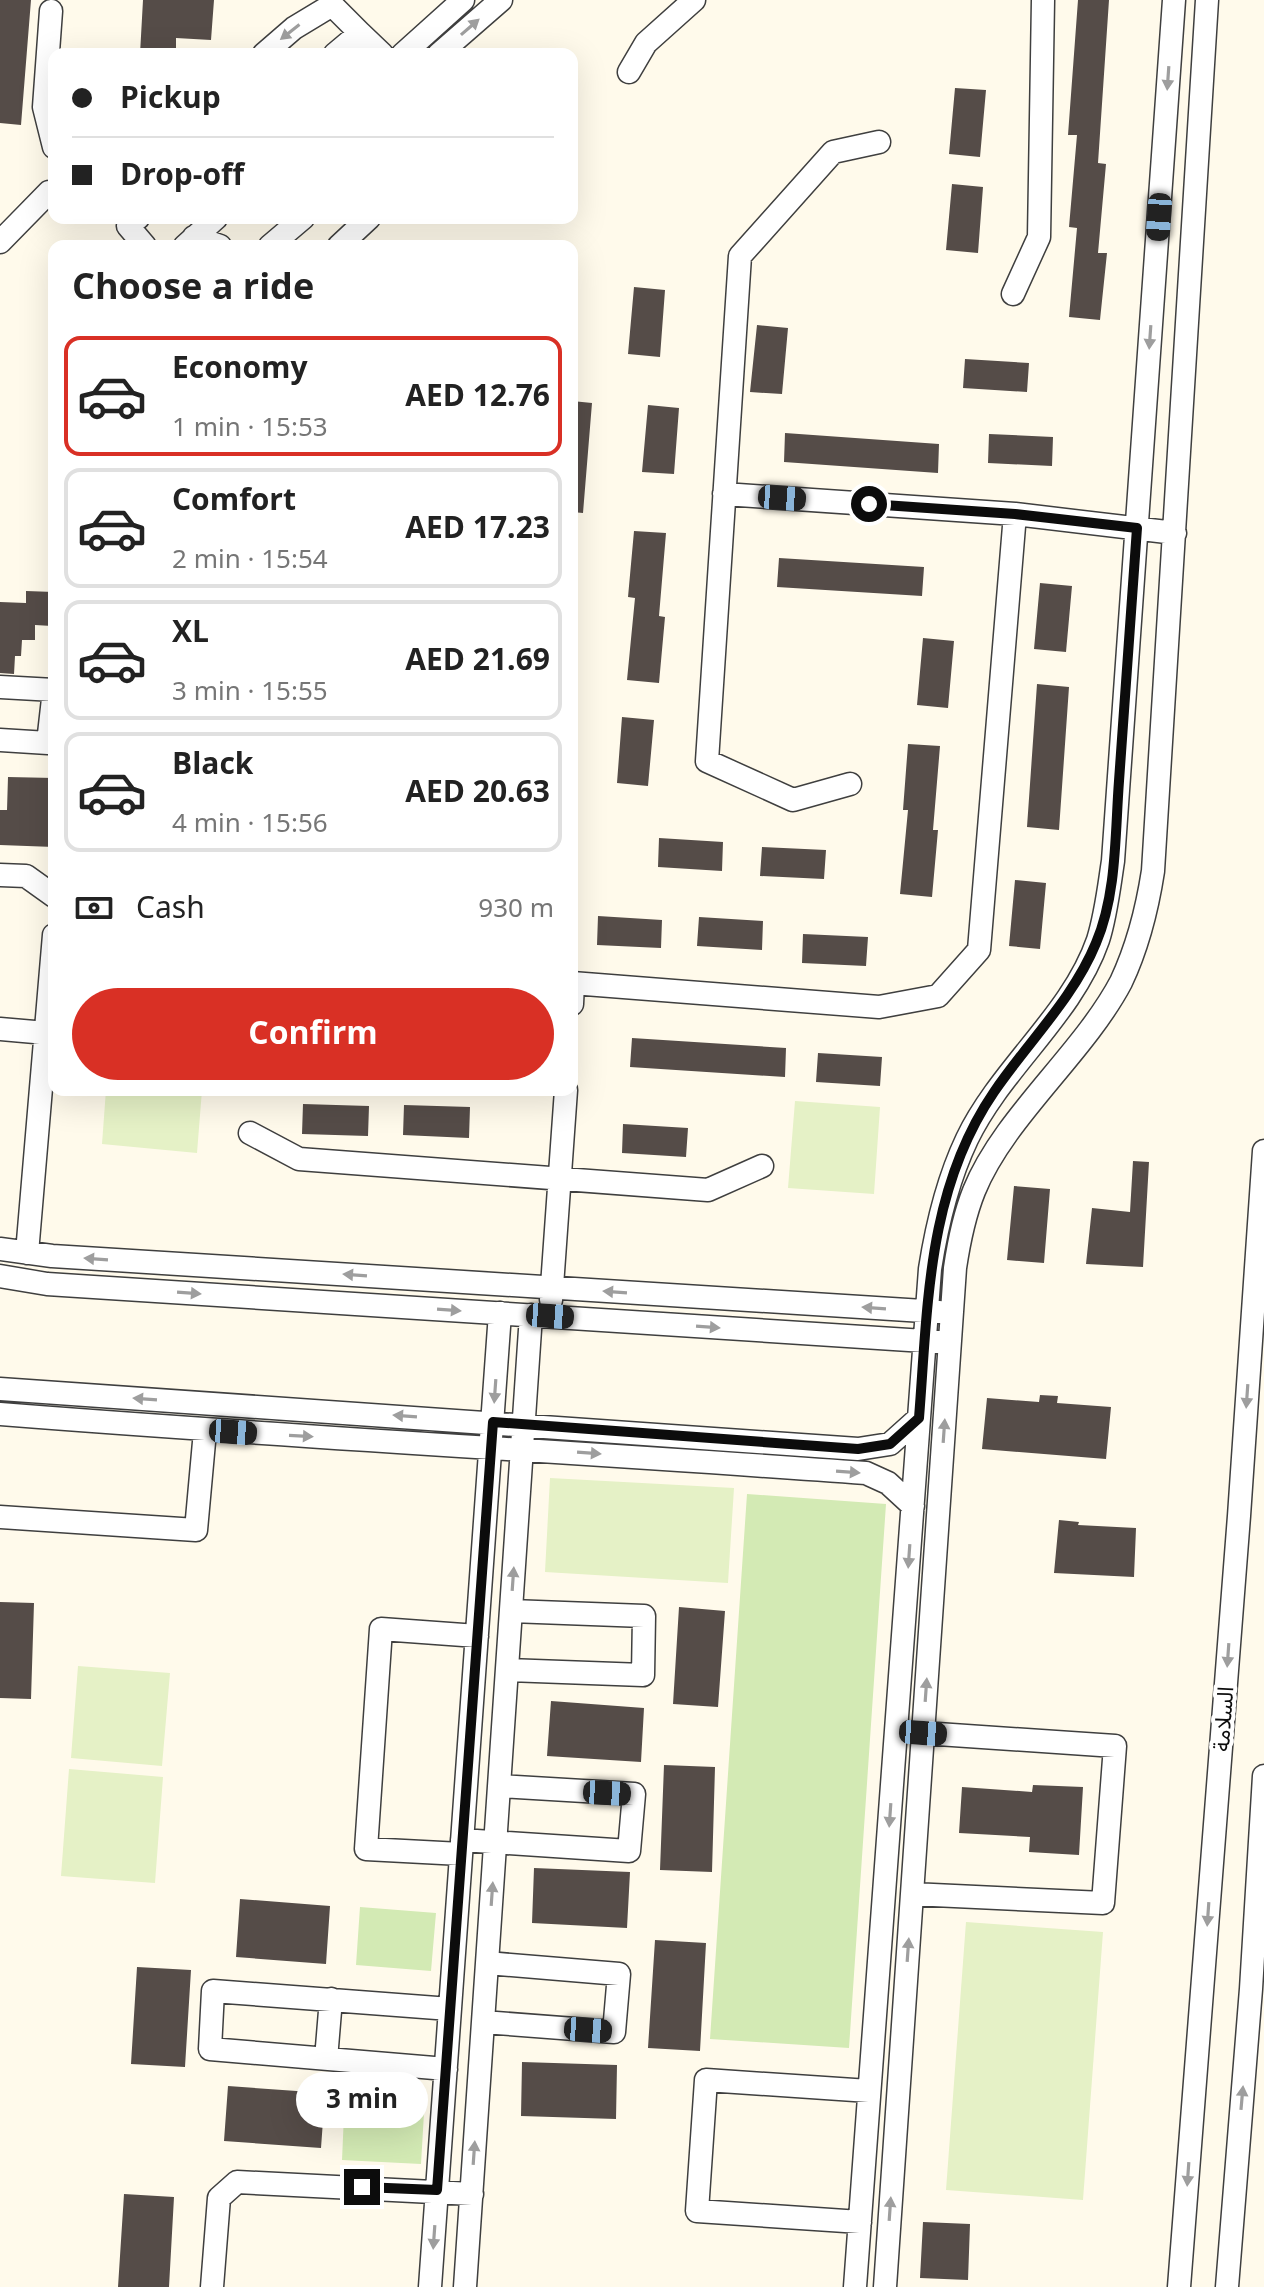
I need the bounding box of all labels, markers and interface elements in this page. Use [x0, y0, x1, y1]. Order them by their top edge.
one-way arrow [459, 19, 479, 36]
one-way arrow [280, 24, 300, 40]
one-way arrow [1161, 66, 1174, 91]
text: Pickup [120, 67, 221, 130]
text: Drop-off [120, 144, 244, 207]
car [1145, 192, 1173, 242]
text: Choose a ride [72, 250, 314, 326]
one-way arrow [1143, 325, 1156, 350]
text: Economy [172, 337, 308, 400]
icon: car [76, 360, 148, 432]
text: AED 12.76 [405, 365, 550, 428]
text: 1 min · 15:53 [172, 400, 328, 455]
text: Comfort [172, 469, 296, 532]
car [757, 484, 807, 512]
route start [851, 486, 887, 522]
icon: car [76, 492, 148, 564]
text: AED 17.23 [405, 497, 550, 560]
text: 2 min · 15:54 [172, 532, 328, 587]
text: XL [172, 601, 209, 664]
icon: car [76, 624, 148, 696]
text: AED 21.69 [405, 629, 550, 692]
text: 3 min · 15:55 [172, 664, 328, 719]
text: Black [172, 733, 253, 796]
icon: car [76, 756, 148, 828]
text: AED 20.63 [405, 761, 550, 824]
text: 4 min · 15:56 [172, 796, 328, 851]
text: Cash [136, 877, 205, 940]
text: 930 m [478, 881, 554, 936]
icon: cash [72, 886, 116, 930]
button: Confirm [72, 988, 554, 1080]
one-way arrow [83, 1252, 108, 1265]
one-way arrow [342, 1268, 367, 1281]
one-way arrow [602, 1285, 627, 1298]
one-way arrow [177, 1287, 202, 1300]
one-way arrow [861, 1301, 886, 1314]
car [525, 1302, 575, 1330]
one-way arrow [436, 1304, 461, 1317]
one-way arrow [696, 1320, 721, 1333]
one-way arrow [488, 1379, 501, 1404]
one-way arrow [1240, 1384, 1253, 1409]
one-way arrow [132, 1392, 157, 1405]
one-way arrow [392, 1409, 417, 1422]
car [208, 1418, 258, 1446]
one-way arrow [938, 1418, 951, 1443]
one-way arrow [289, 1430, 314, 1443]
one-way arrow [577, 1447, 602, 1460]
one-way arrow [836, 1466, 861, 1479]
one-way arrow [902, 1544, 915, 1569]
one-way arrow [507, 1566, 520, 1591]
one-way arrow [1221, 1643, 1234, 1668]
one-way arrow [920, 1677, 933, 1702]
street label: السلامة [1199, 1685, 1249, 1753]
car [898, 1719, 948, 1747]
car [582, 1780, 632, 1806]
one-way arrow [883, 1803, 896, 1828]
one-way arrow [486, 1881, 499, 1906]
one-way arrow [1201, 1902, 1214, 1927]
one-way arrow [902, 1937, 915, 1962]
car [563, 2016, 613, 2044]
callout: 3 min [296, 2071, 428, 2127]
text: 3 min [326, 2072, 398, 2127]
one-way arrow [1236, 2085, 1249, 2110]
one-way arrow [468, 2140, 481, 2165]
one-way arrow [1181, 2162, 1194, 2187]
route end [344, 2169, 380, 2205]
one-way arrow [884, 2196, 897, 2221]
one-way arrow [427, 2225, 440, 2250]

